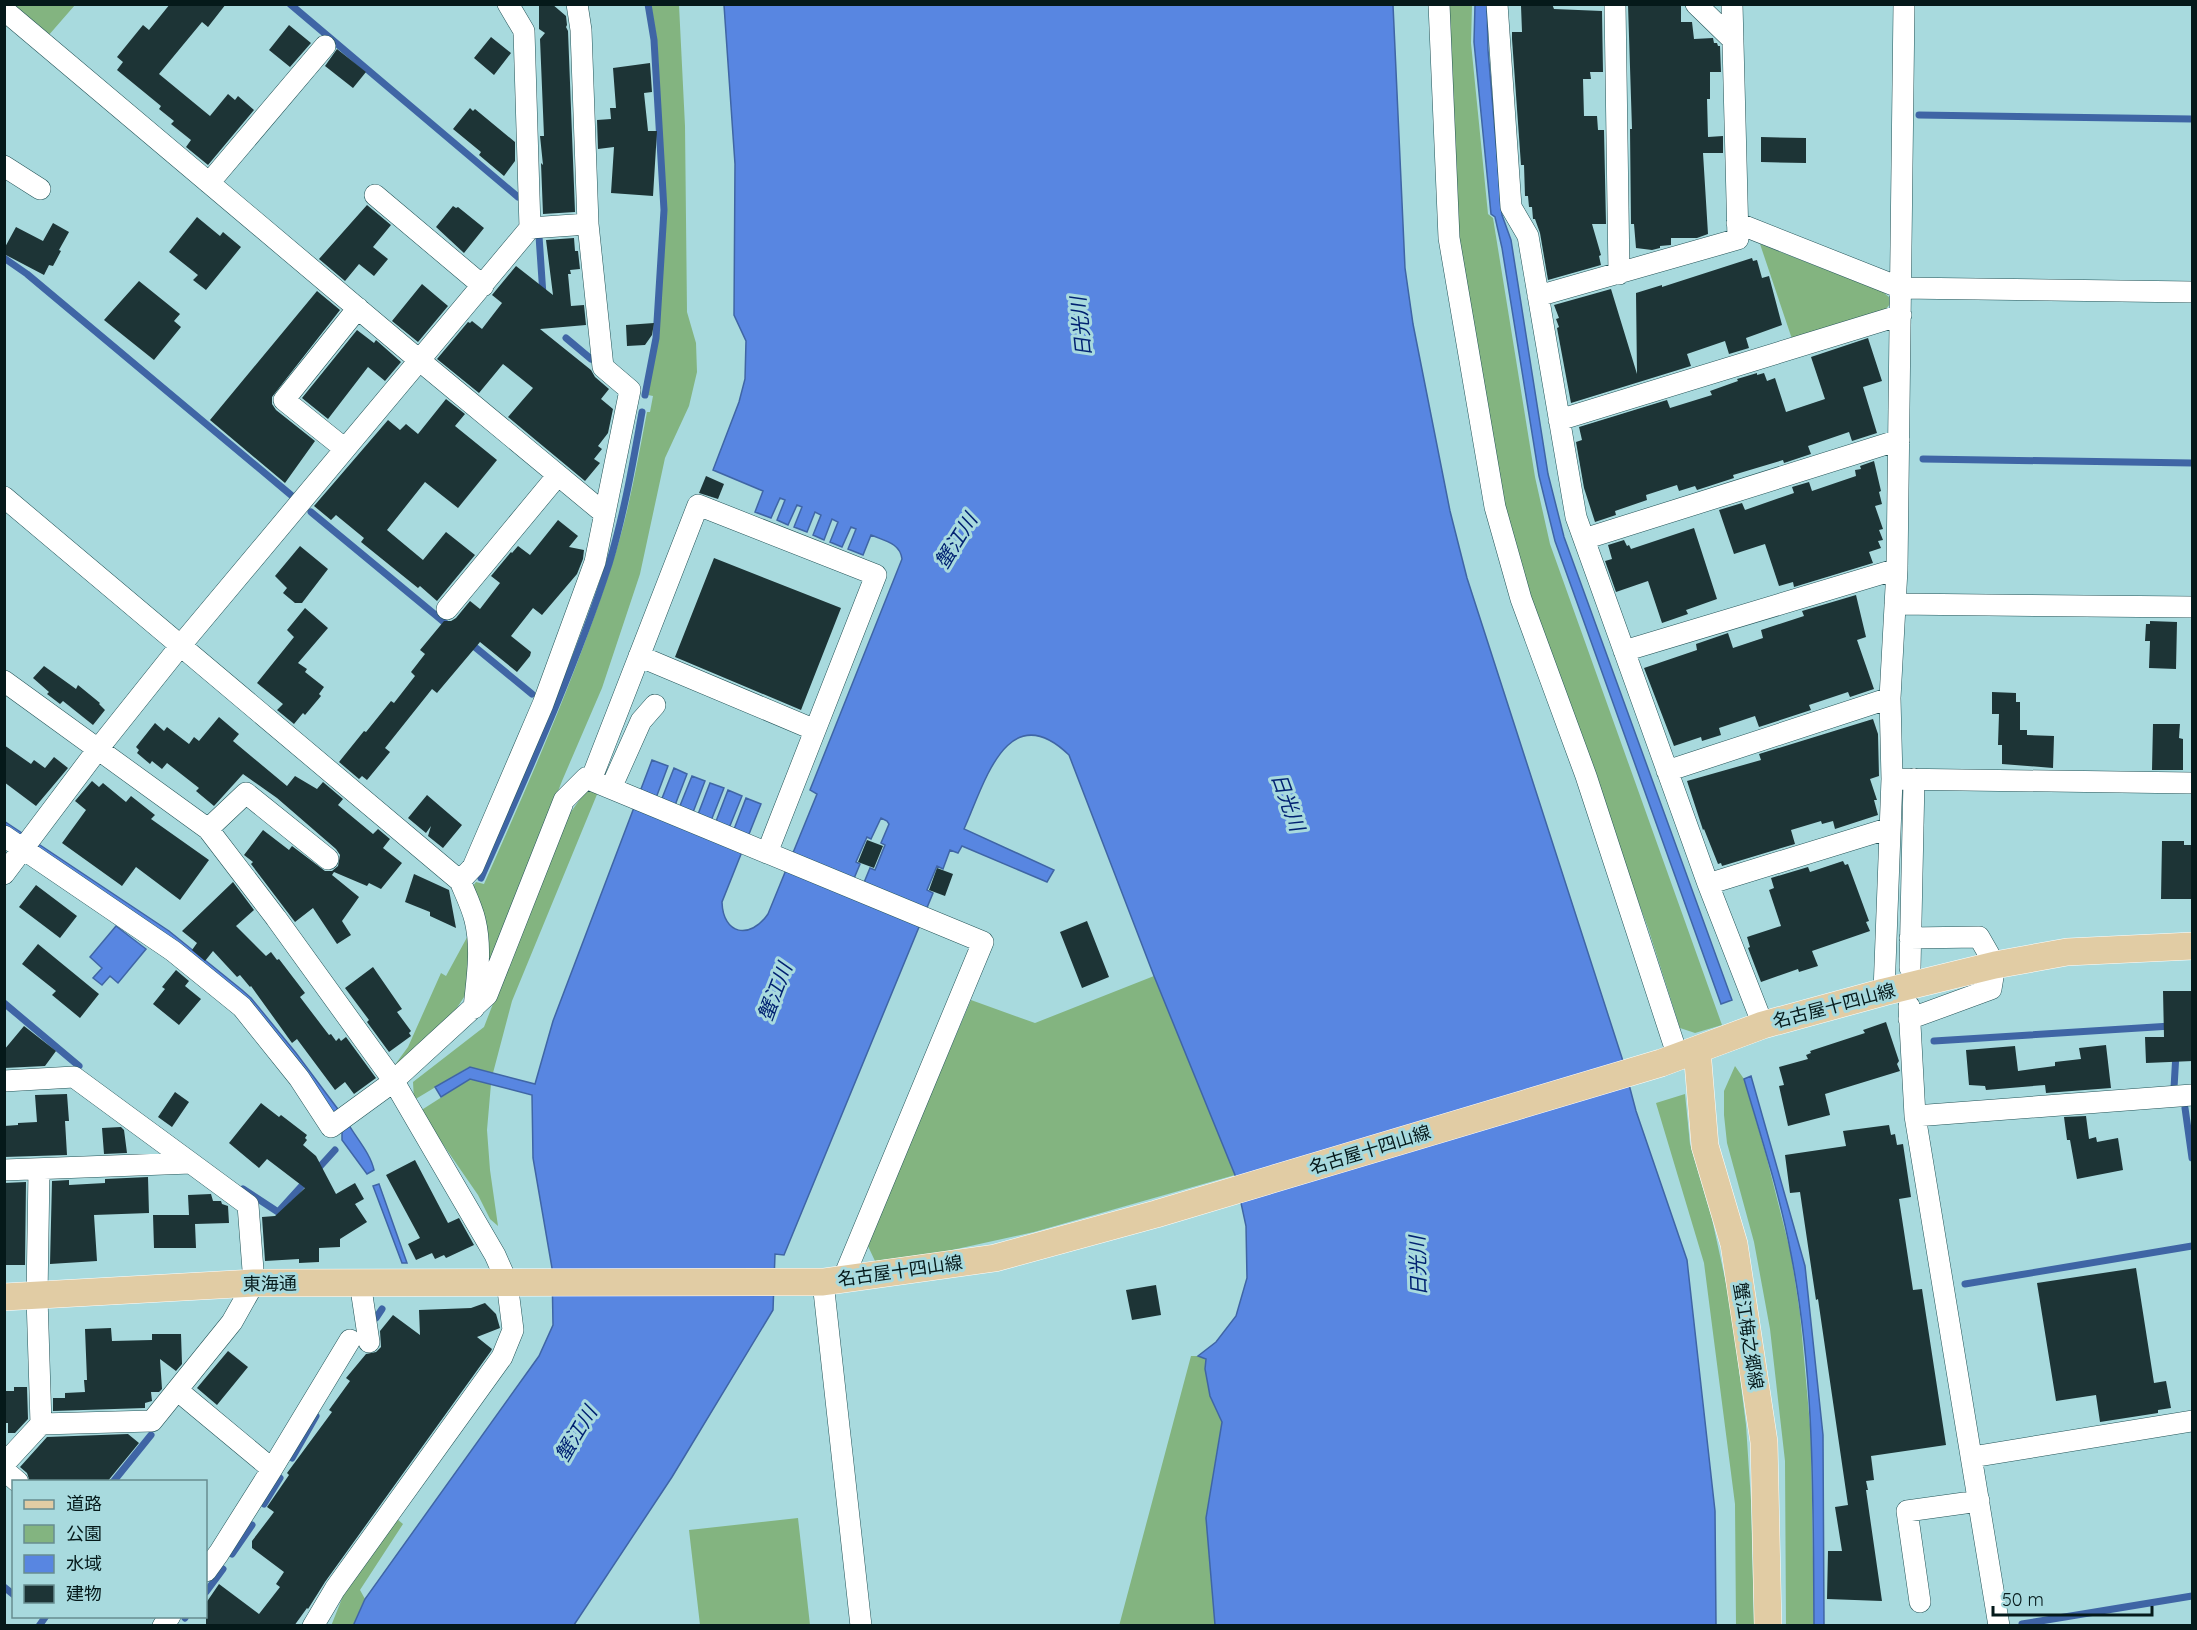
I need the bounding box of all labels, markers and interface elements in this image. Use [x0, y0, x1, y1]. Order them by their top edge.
water label: 日光川 [1065, 294, 1096, 358]
water label: 蟹江川 [929, 507, 983, 573]
water label: 日光川 [1266, 769, 1311, 836]
water label: 蟹江川 [752, 957, 798, 1024]
street label: 名古屋十四山線 [1770, 978, 1898, 1033]
street label: 名古屋十四山線 [1306, 1120, 1433, 1179]
water label: 日光川 [1404, 1234, 1431, 1296]
street label: 名古屋十四山線 [836, 1250, 964, 1291]
street label: 東海通 [243, 1272, 297, 1295]
street label: 蟹江梅之郷線 [1729, 1281, 1768, 1391]
water label: 蟹江川 [549, 1400, 603, 1466]
legend [12, 1480, 207, 1618]
text: 道路 [66, 1492, 102, 1515]
text: 公園 [66, 1522, 102, 1545]
text: 水域 [66, 1552, 102, 1575]
scale bar [1993, 1579, 2152, 1617]
text: 建物 [66, 1582, 102, 1605]
text: 50 m [2002, 1588, 2044, 1611]

